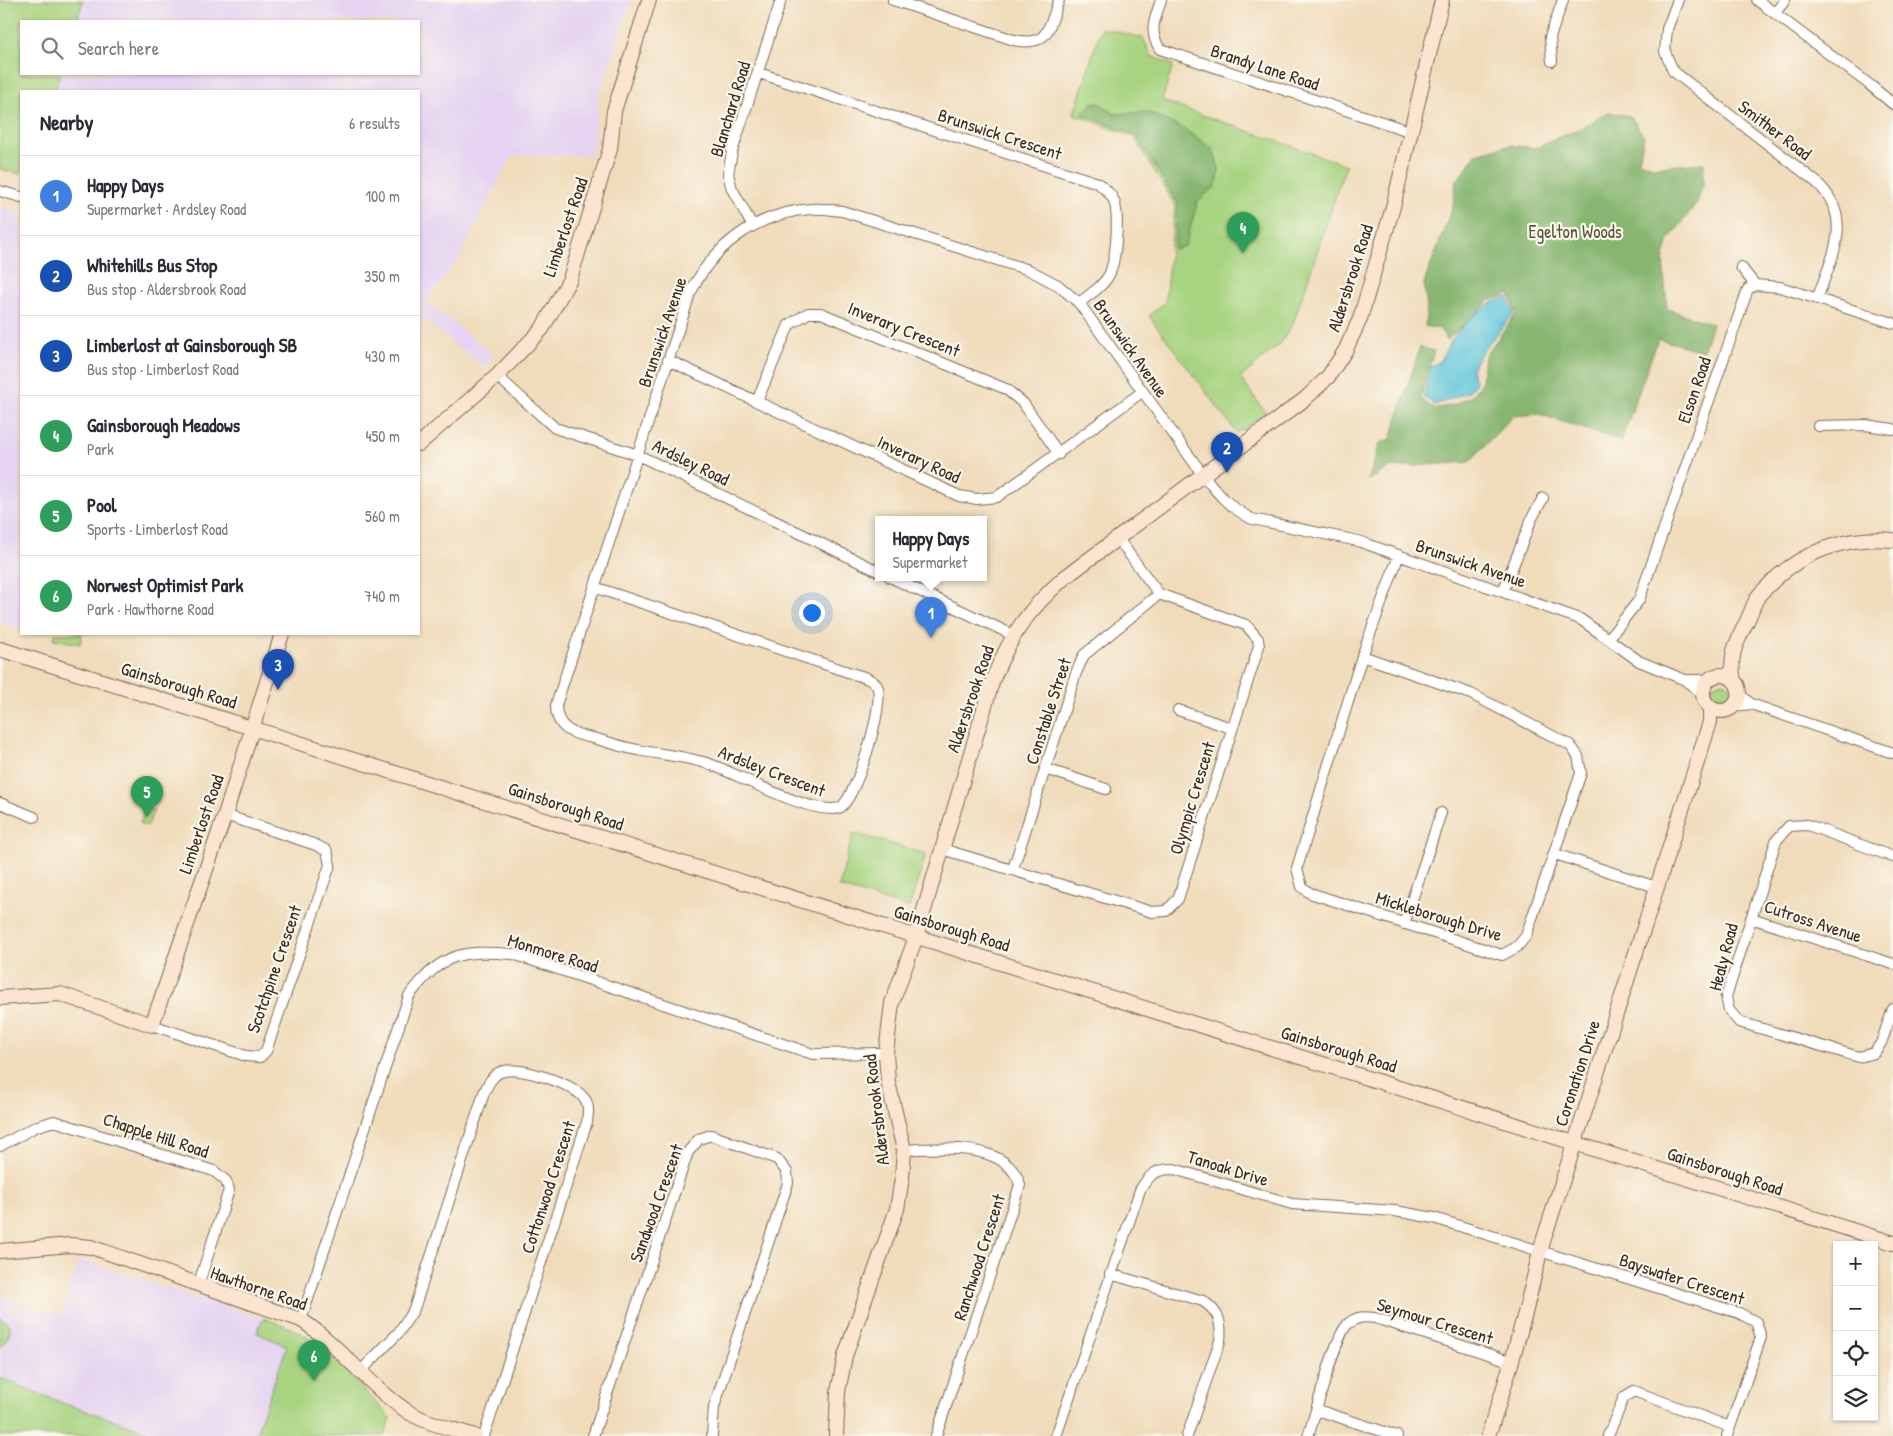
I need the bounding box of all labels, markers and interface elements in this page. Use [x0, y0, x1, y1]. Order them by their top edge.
search box [20, 20, 420, 75]
icon: search [38, 34, 66, 62]
text: Search here [78, 35, 159, 61]
street label: Brandy Lane Road [1208, 38, 1322, 96]
street label: Blanchard Road [704, 58, 756, 160]
street label: Smither Road [1733, 94, 1817, 166]
street label: Brunswick Crescent [935, 102, 1066, 166]
text: Nearby [40, 108, 93, 137]
text: 6 results [349, 112, 400, 134]
text: Happy Days [87, 172, 164, 198]
street label: Limberlost Road [536, 174, 594, 280]
text: 1 [53, 185, 59, 207]
text: 100 m [365, 185, 400, 207]
text: Supermarket · Ardsley Road [87, 198, 246, 220]
pin: 4 [1227, 212, 1259, 253]
park label: Egelton Woods [1528, 219, 1622, 244]
street label: Aldersbrook Road [1321, 221, 1379, 335]
text: Whitehills Bus Stop [87, 252, 217, 278]
text: 2 [52, 265, 60, 287]
text: 350 m [364, 265, 400, 287]
street label: Brunswick Avenue [631, 274, 693, 390]
text: Bus stop · Aldersbrook Road [87, 278, 246, 300]
street label: Brunswick Avenue [1088, 294, 1174, 402]
street label: Inverary Crescent [844, 295, 964, 363]
text: Limberlost at Gainsborough SB [87, 332, 297, 358]
text: 3 [52, 345, 60, 367]
text: 430 m [365, 345, 400, 367]
street label: Elson Road [1671, 353, 1717, 427]
text: Bus stop · Limberlost Road [87, 358, 239, 380]
text: Gainsborough Meadows [87, 412, 240, 438]
text: 4 [53, 425, 59, 447]
text: 450 m [366, 425, 400, 447]
street label: Inverary Road [873, 429, 965, 489]
pin: 2 [1211, 432, 1243, 473]
street label: Ardsley Road [648, 433, 734, 491]
text: Park [87, 438, 114, 460]
text: Pool [87, 492, 117, 518]
text: 5 [53, 505, 59, 527]
text: 560 m [365, 505, 400, 527]
popup [875, 516, 987, 581]
text: Sports · Limberlost Road [87, 518, 228, 540]
text: Happy Days [893, 525, 969, 551]
street label: Brunswick Avenue [1413, 532, 1529, 594]
text: Supermarket [893, 551, 968, 573]
text: Norwest Optimist Park [87, 572, 243, 598]
text: 6 [53, 585, 59, 607]
text: 740 m [364, 585, 400, 607]
pin: 1 [915, 597, 947, 638]
text: Park · Hawthorne Road [87, 598, 214, 620]
your location [799, 600, 825, 626]
street label: Aldersbrook Road [940, 642, 1000, 756]
pin: 3 [262, 649, 294, 690]
street label: Constable Street [1019, 654, 1077, 768]
street label: Gainsborough Road [118, 655, 240, 715]
street label: Olympic Crescent [1163, 738, 1221, 858]
street label: Ardsley Crescent [715, 739, 830, 803]
street label: Limberlost Road [172, 771, 230, 877]
pin: 5 [131, 776, 163, 817]
street label: Gainsborough Road [505, 776, 627, 836]
street label: Mickleborough Drive [1373, 885, 1505, 947]
street label: Cutross Avenue [1761, 893, 1865, 949]
street label: Gainsborough Road [891, 898, 1013, 958]
street label: Scotchpine Crescent [240, 901, 308, 1036]
street label: Healy Road [1702, 921, 1744, 993]
street label: Monmore Road [505, 927, 601, 979]
street label: Coronation Drive [1548, 1017, 1606, 1129]
street label: Gainsborough Road [1278, 1019, 1400, 1079]
street label: Aldersbrook Road [857, 1053, 895, 1167]
street label: Chapple Hill Road [100, 1106, 212, 1164]
street label: Cottonwood Crescent [515, 1117, 581, 1257]
street label: Sandwood Crescent [623, 1140, 689, 1265]
street label: Gainsborough Road [1664, 1141, 1786, 1201]
street label: Tanoak Drive [1184, 1144, 1272, 1192]
street label: Ranchwood Crescent [947, 1190, 1011, 1323]
map controls [1833, 1241, 1878, 1421]
button: + [1833, 1241, 1878, 1286]
street label: Bayswater Crescent [1616, 1247, 1748, 1311]
street label: Hawthorne Road [207, 1260, 311, 1316]
button: − [1833, 1286, 1878, 1331]
street label: Seymour Crescent [1374, 1291, 1497, 1351]
button: locate [1833, 1331, 1878, 1376]
pin: 6 [298, 1340, 330, 1381]
button: layers [1833, 1376, 1878, 1421]

